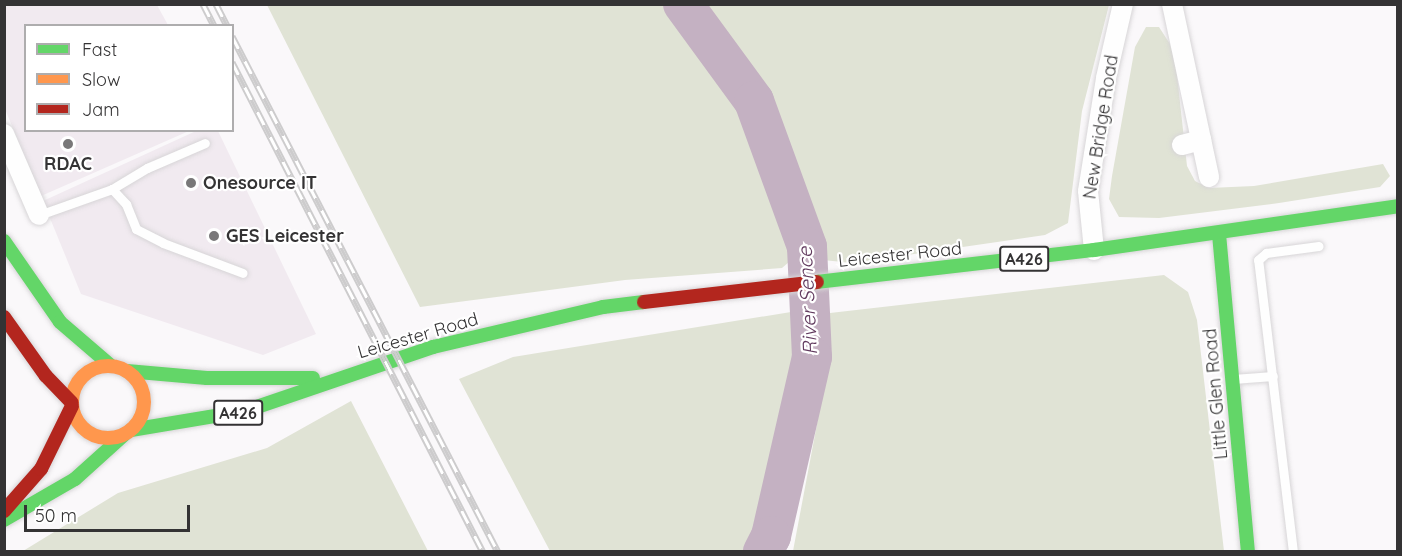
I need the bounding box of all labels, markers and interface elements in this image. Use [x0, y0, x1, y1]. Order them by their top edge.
legend [24, 24, 234, 132]
text: Fast [82, 38, 117, 61]
street label: New Bridge Road [1079, 53, 1123, 201]
text: Slow [82, 68, 120, 91]
text: Jam [82, 98, 120, 121]
marker: RDAC [61, 137, 75, 151]
place label: RDAC [44, 153, 92, 175]
place label: Onesource IT [203, 172, 317, 194]
marker: Onesource IT [184, 176, 198, 190]
place label: GES Leicester [226, 225, 344, 247]
marker: GES Leicester [207, 229, 221, 243]
street label: Leicester Road [837, 238, 963, 272]
water label: River Sence [792, 246, 822, 356]
road number: A426 [998, 246, 1050, 272]
street label: Leicester Road [355, 308, 481, 364]
street label: Little Glen Road [1200, 328, 1232, 460]
road number: A426 [212, 400, 264, 426]
scale bar [27, 493, 194, 531]
text: 50 m [35, 504, 77, 527]

